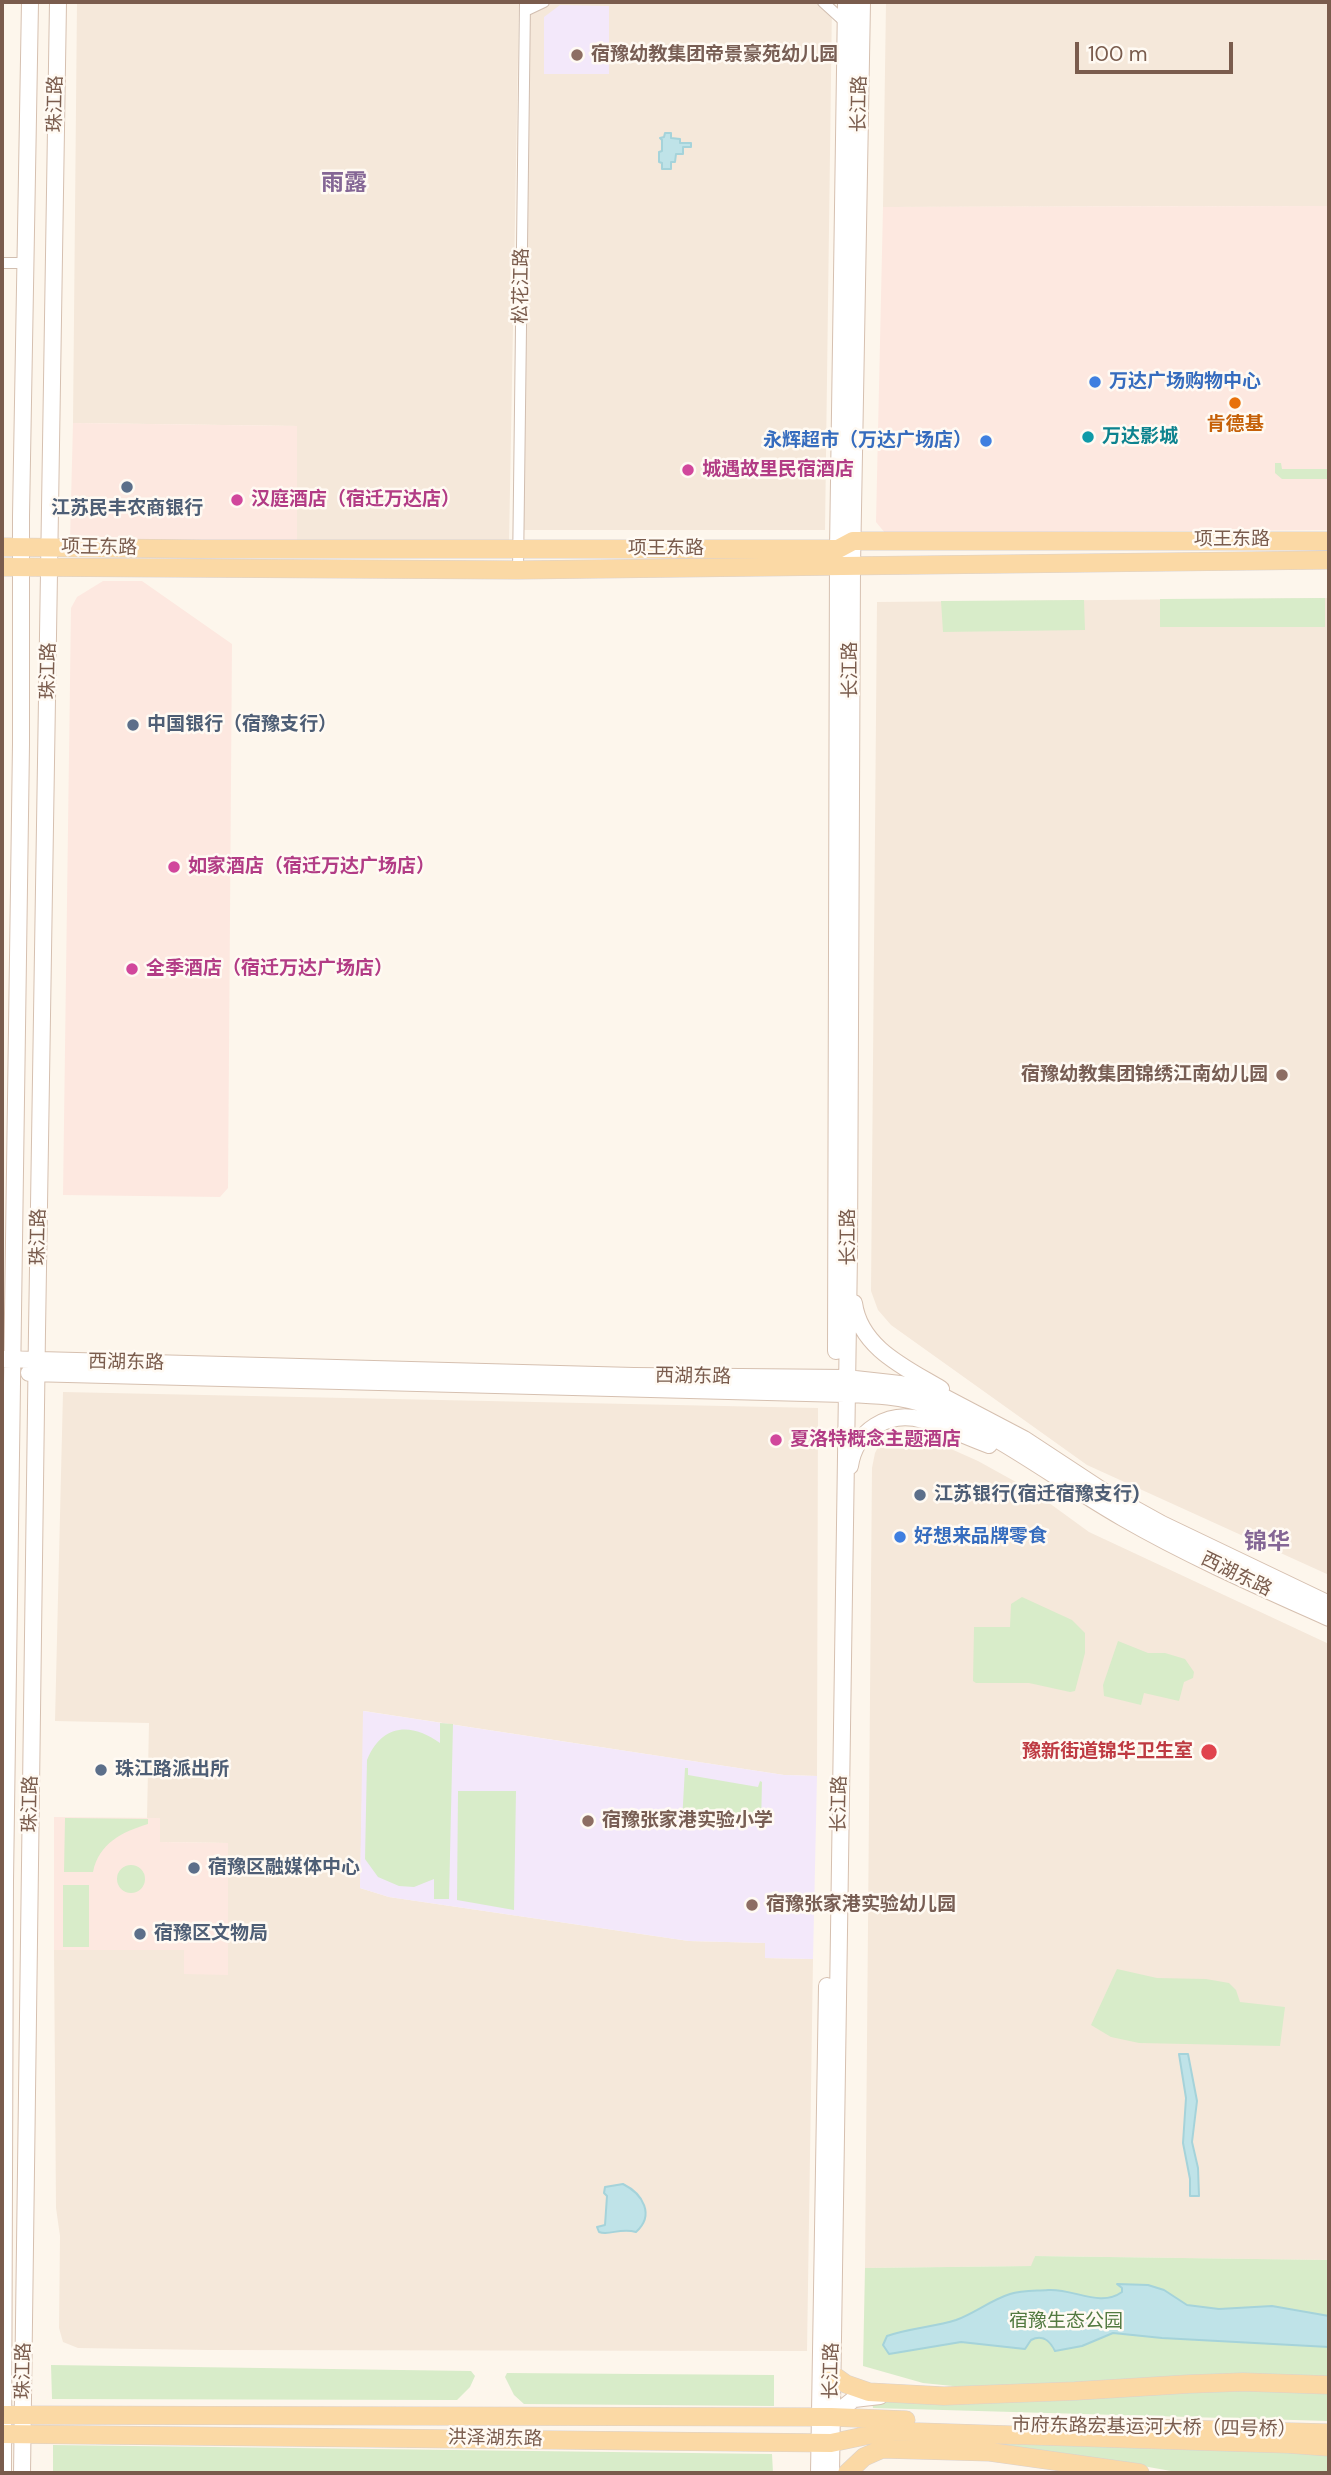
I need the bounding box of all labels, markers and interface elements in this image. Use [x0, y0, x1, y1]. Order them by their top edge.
scale bar [1079, 28, 1236, 72]
text: 100 m [1088, 40, 1148, 68]
place label: 宿豫幼教集团帝景豪苑幼儿园 [591, 44, 838, 66]
marker: 宿豫幼教集团帝景豪苑幼儿园 [569, 47, 585, 63]
street label: 珠江路 [44, 75, 68, 133]
street label: 长江路 [848, 75, 872, 133]
district label: 雨露 [321, 170, 367, 198]
street label: 松花江路 [510, 248, 534, 324]
place label: 万达广场购物中心 [1109, 371, 1261, 393]
marker: 万达广场购物中心 [1087, 374, 1103, 390]
marker: 肯德基 [1227, 395, 1243, 411]
place label: 肯德基 [1207, 414, 1263, 436]
place label: 万达影城 [1102, 426, 1178, 448]
marker: 万达影城 [1080, 429, 1096, 445]
place label: 永辉超市（万达广场店） [763, 430, 972, 452]
marker: 永辉超市（万达广场店） [978, 433, 994, 449]
place label: 城遇故里民宿酒店 [702, 459, 854, 481]
marker: 城遇故里民宿酒店 [680, 462, 696, 478]
marker: 江苏民丰农商银行 [119, 479, 135, 495]
place label: 汉庭酒店（宿迁万达店） [251, 489, 460, 511]
marker: 汉庭酒店（宿迁万达店） [229, 492, 245, 508]
place label: 江苏民丰农商银行 [51, 498, 203, 520]
street label: 项王东路 [1194, 529, 1270, 551]
street label: 项王东路 [61, 536, 137, 560]
street label: 项王东路 [628, 538, 704, 560]
street label: 珠江路 [37, 642, 61, 700]
street label: 长江路 [840, 642, 862, 698]
place label: 中国银行（宿豫支行） [147, 714, 337, 736]
marker: 中国银行（宿豫支行） [125, 717, 141, 733]
place label: 如家酒店（宿迁万达广场店） [188, 856, 435, 878]
marker: 如家酒店（宿迁万达广场店） [166, 859, 182, 875]
place label: 全季酒店（宿迁万达广场店） [146, 958, 393, 980]
marker: 全季酒店（宿迁万达广场店） [124, 961, 140, 977]
place label: 宿豫幼教集团锦绣江南幼儿园 [1021, 1064, 1268, 1086]
marker: 宿豫幼教集团锦绣江南幼儿园 [1274, 1067, 1290, 1083]
street label: 珠江路 [27, 1208, 51, 1266]
street label: 长江路 [838, 1209, 860, 1265]
street label: 西湖东路 [88, 1351, 164, 1375]
street label: 西湖东路 [655, 1365, 731, 1389]
place label: 夏洛特概念主题酒店 [790, 1429, 961, 1451]
marker: 夏洛特概念主题酒店 [768, 1432, 784, 1448]
place label: 江苏银行(宿迁宿豫支行) [934, 1484, 1139, 1506]
marker: 江苏银行(宿迁宿豫支行) [912, 1487, 928, 1503]
place label: 好想来品牌零食 [914, 1526, 1047, 1548]
marker: 好想来品牌零食 [892, 1529, 908, 1545]
district label: 锦华 [1244, 1529, 1290, 1557]
street label: 西湖东路 [1197, 1548, 1275, 1602]
place label: 豫新街道锦华卫生室 [1022, 1741, 1193, 1763]
marker: 豫新街道锦华卫生室 [1199, 1742, 1219, 1762]
place label: 珠江路派出所 [115, 1759, 229, 1781]
marker: 珠江路派出所 [93, 1762, 109, 1778]
street label: 珠江路 [19, 1775, 43, 1833]
street label: 长江路 [828, 1775, 852, 1833]
place label: 宿豫张家港实验小学 [602, 1810, 773, 1832]
marker: 宿豫张家港实验小学 [580, 1813, 596, 1829]
place label: 宿豫区融媒体中心 [208, 1857, 360, 1879]
marker: 宿豫区融媒体中心 [186, 1860, 202, 1876]
place label: 宿豫张家港实验幼儿园 [766, 1894, 956, 1916]
marker: 宿豫张家港实验幼儿园 [744, 1897, 760, 1913]
place label: 宿豫区文物局 [154, 1923, 268, 1945]
marker: 宿豫区文物局 [132, 1926, 148, 1942]
park label: 宿豫生态公园 [1009, 2311, 1123, 2333]
street label: 珠江路 [12, 2342, 36, 2400]
street label: 长江路 [820, 2342, 844, 2400]
street label: 市府东路宏基运河大桥（四号桥） [1011, 2414, 1297, 2442]
street label: 洪泽湖东路 [447, 2427, 543, 2451]

